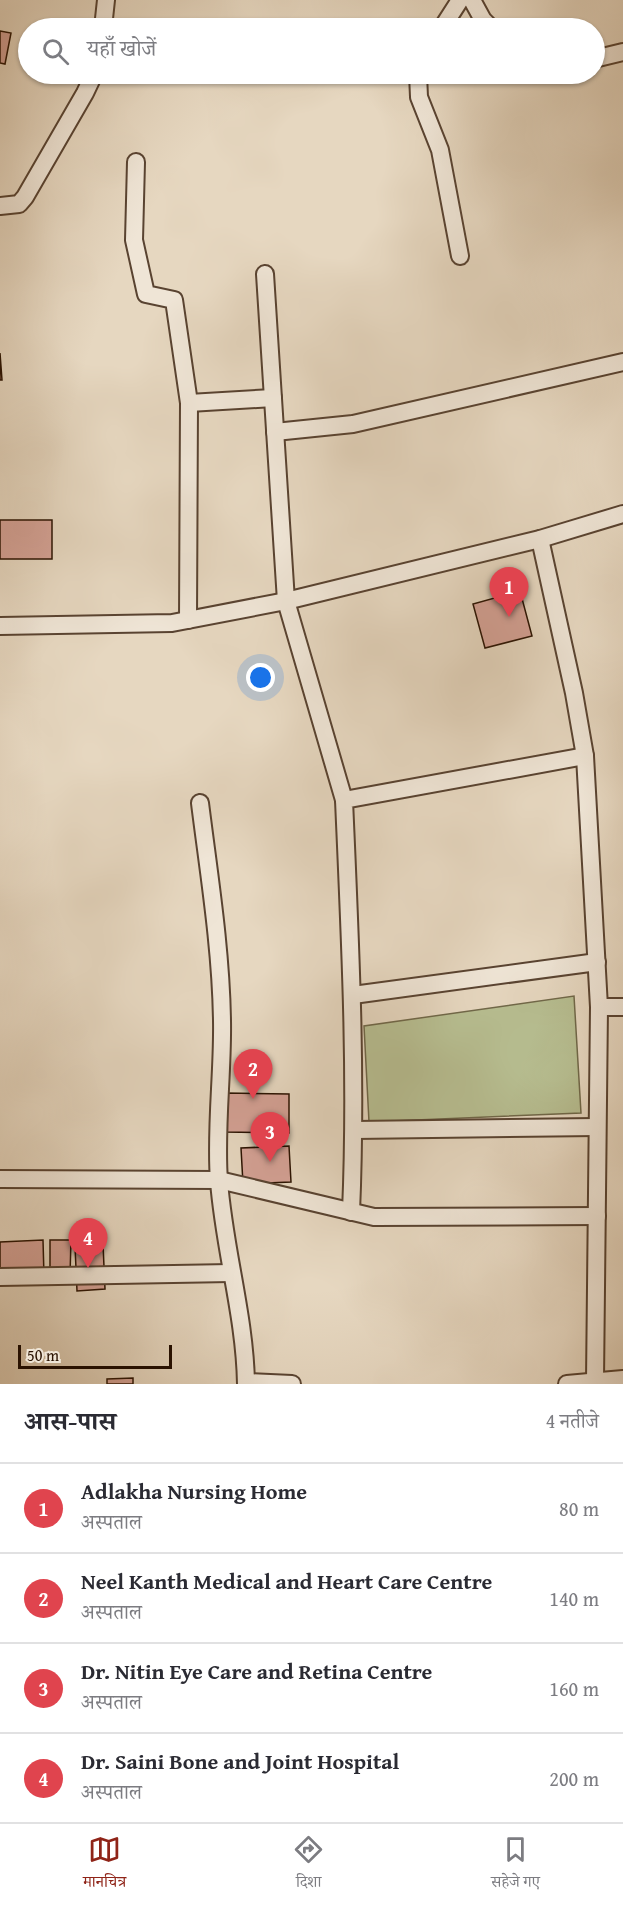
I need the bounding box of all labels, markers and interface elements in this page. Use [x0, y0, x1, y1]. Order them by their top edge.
search box [18, 18, 605, 84]
text: यहाँ खोजें [87, 32, 156, 64]
icon: search [39, 35, 72, 68]
pin: 1 [490, 568, 528, 617]
your location [246, 663, 275, 692]
pin: 2 [234, 1050, 272, 1099]
pin: 3 [250, 1112, 290, 1162]
pin: 4 [68, 1218, 107, 1268]
scale bar [18, 1342, 172, 1370]
text: 50 m [27, 1343, 59, 1367]
text: आस-पास [24, 1401, 116, 1440]
text: 4 नतीजे [546, 1406, 599, 1435]
text: Adlakha Nursing Home [81, 1475, 307, 1507]
text: 1 [38, 1494, 49, 1523]
text: 80 m [559, 1494, 599, 1523]
text: अस्पताल [81, 1507, 142, 1536]
text: Neel Kanth Medical and Heart Care Centre [81, 1565, 492, 1597]
text: 2 [38, 1584, 49, 1613]
text: 140 m [549, 1584, 599, 1613]
text: अस्पताल [81, 1597, 142, 1626]
text: Dr. Nitin Eye Care and Retina Centre [81, 1655, 432, 1687]
text: 3 [38, 1674, 49, 1703]
text: 160 m [549, 1674, 599, 1703]
text: अस्पताल [81, 1687, 142, 1716]
text: Dr. Saini Bone and Joint Hospital [81, 1745, 399, 1777]
text: 4 [38, 1764, 49, 1793]
text: 200 m [549, 1764, 599, 1793]
text: अस्पताल [81, 1777, 142, 1806]
tab: मानचित्र [83, 1833, 126, 1897]
tab: दिशा [292, 1833, 325, 1897]
tab: सहेजे गए [491, 1833, 540, 1897]

